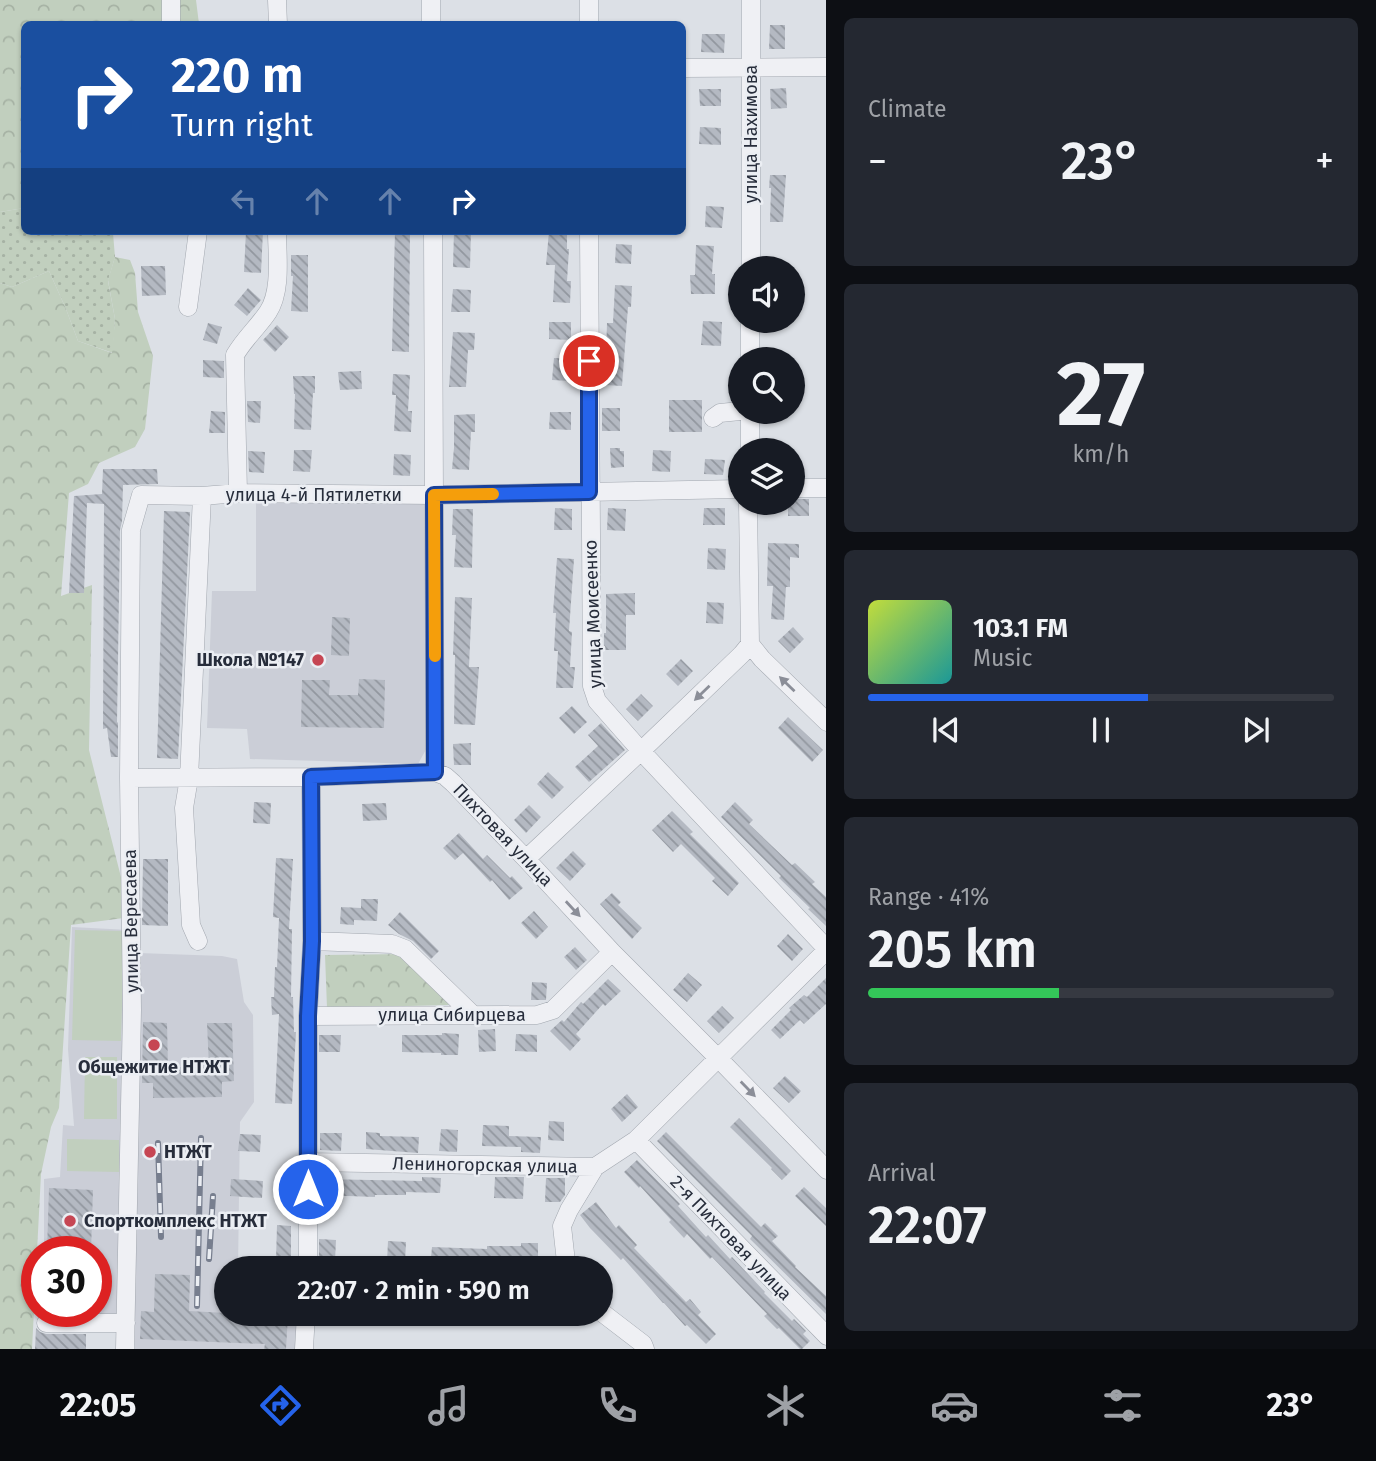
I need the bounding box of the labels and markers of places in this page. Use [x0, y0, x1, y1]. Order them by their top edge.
pin [559, 331, 619, 391]
place label: Школа №147 [196, 649, 305, 671]
marker: Школа №147 [310, 652, 326, 668]
marker: Общежитие НТЖТ [146, 1037, 162, 1053]
place label: Общежитие НТЖТ [78, 1056, 230, 1078]
place label: НТЖТ [164, 1141, 212, 1163]
marker: НТЖТ [142, 1144, 158, 1160]
place label: Спорткомплекс НТЖТ [84, 1210, 267, 1232]
marker: Спорткомплекс НТЖТ [62, 1213, 78, 1229]

